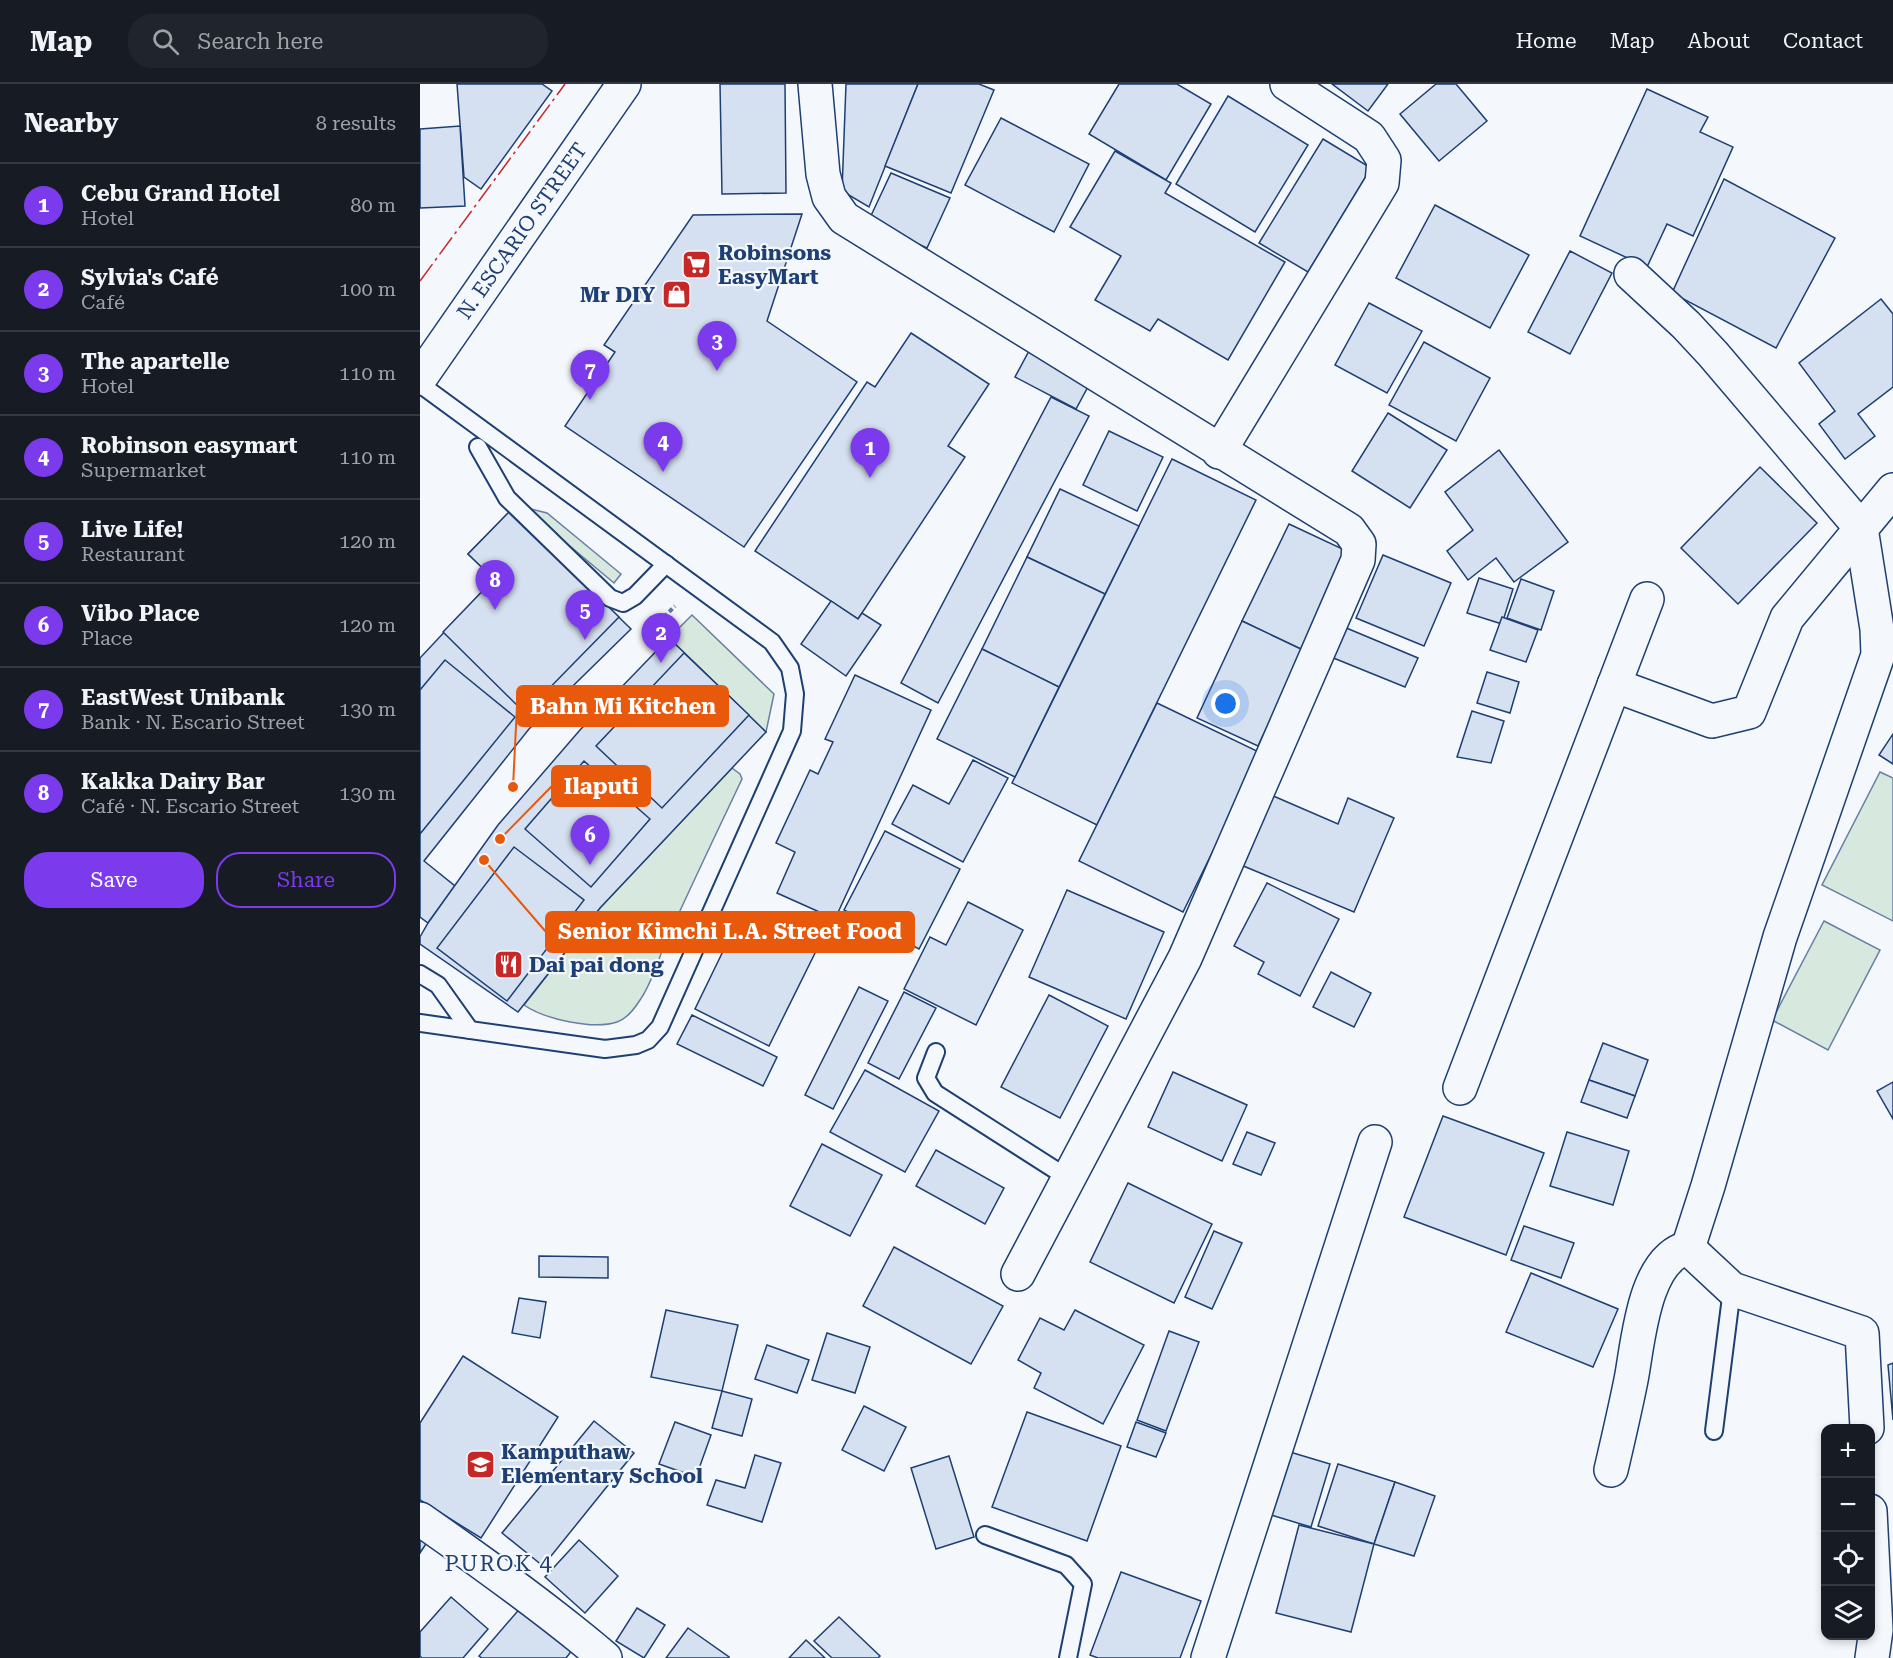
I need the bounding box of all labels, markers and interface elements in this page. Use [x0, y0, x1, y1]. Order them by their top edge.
search box [128, 14, 548, 68]
text: Map [30, 25, 92, 58]
icon: search [149, 25, 182, 58]
text: Search here [197, 29, 323, 54]
text: Home [1516, 29, 1577, 53]
text: Map [1610, 29, 1655, 53]
text: About [1688, 29, 1750, 53]
text: Contact [1783, 29, 1863, 53]
text: Nearby [24, 108, 118, 138]
text: 8 results [316, 111, 396, 135]
street label: N. ESCARIO STREET [452, 138, 592, 324]
text: Cebu Grand Hotel [81, 181, 280, 206]
text: 1 [38, 193, 49, 217]
text: 80 m [350, 193, 396, 217]
text: Hotel [81, 206, 134, 230]
place label: Robinsons EasyMart [718, 241, 831, 289]
supermarket icon: Robinsons EasyMart [681, 249, 713, 281]
text: Sylvia's Café [81, 265, 219, 290]
text: 2 [38, 277, 49, 301]
text: 100 m [339, 277, 396, 301]
shop icon: Mr DIY [660, 279, 692, 311]
place label: Mr DIY [580, 283, 655, 307]
text: Café [81, 290, 125, 314]
pin: 3 [698, 322, 736, 371]
text: The apartelle [81, 349, 230, 374]
pin: 7 [570, 350, 610, 400]
text: 3 [38, 361, 49, 385]
text: 110 m [339, 361, 396, 385]
text: Hotel [81, 374, 134, 398]
pin: 4 [644, 422, 682, 472]
pin: 1 [850, 428, 890, 478]
text: Robinson easymart [81, 433, 297, 458]
text: 4 [38, 445, 49, 469]
text: 110 m [339, 445, 396, 469]
text: Supermarket [81, 458, 206, 482]
text: Live Life! [81, 517, 183, 542]
text: 5 [38, 529, 49, 553]
text: 120 m [339, 529, 396, 553]
text: Restaurant [81, 542, 185, 566]
pin: 8 [476, 560, 514, 610]
pin: 5 [566, 590, 604, 640]
text: Vibo Place [81, 601, 200, 626]
text: 6 [38, 613, 49, 637]
text: 120 m [339, 613, 396, 637]
pin: 2 [642, 614, 680, 663]
text: Place [81, 626, 133, 650]
text: EastWest Unibank [81, 685, 285, 710]
callout: Bahn Mi Kitchen [517, 686, 728, 726]
your location [1211, 689, 1240, 718]
text: Bahn Mi Kitchen [530, 694, 716, 719]
text: 7 [38, 697, 49, 721]
text: 130 m [339, 697, 396, 721]
text: Bank · N. Escario Street [81, 710, 305, 734]
callout: Ilaputi [552, 766, 650, 806]
text: Kakka Dairy Bar [81, 769, 265, 794]
text: Ilaputi [564, 774, 638, 799]
text: 8 [38, 781, 49, 805]
text: 130 m [339, 781, 396, 805]
text: Café · N. Escario Street [81, 794, 299, 818]
pin: 6 [570, 816, 610, 865]
button: Save [24, 852, 204, 908]
button: Share [216, 852, 396, 908]
callout: Senior Kimchi L.A. Street Food [546, 912, 914, 952]
text: Senior Kimchi L.A. Street Food [558, 919, 902, 944]
restaurant icon: Dai pai dong [492, 949, 524, 981]
place label: Dai pai dong [529, 953, 664, 977]
map controls [1821, 1424, 1875, 1640]
button: + [1821, 1424, 1875, 1478]
place label: Kamputhaw Elementary School [501, 1440, 703, 1488]
school or university icon: Kamputhaw Elementary School [464, 1448, 496, 1480]
button: − [1821, 1478, 1875, 1532]
button: locate [1821, 1532, 1875, 1586]
district label: PUROK 4 [445, 1551, 553, 1576]
button: layers [1821, 1586, 1875, 1640]

